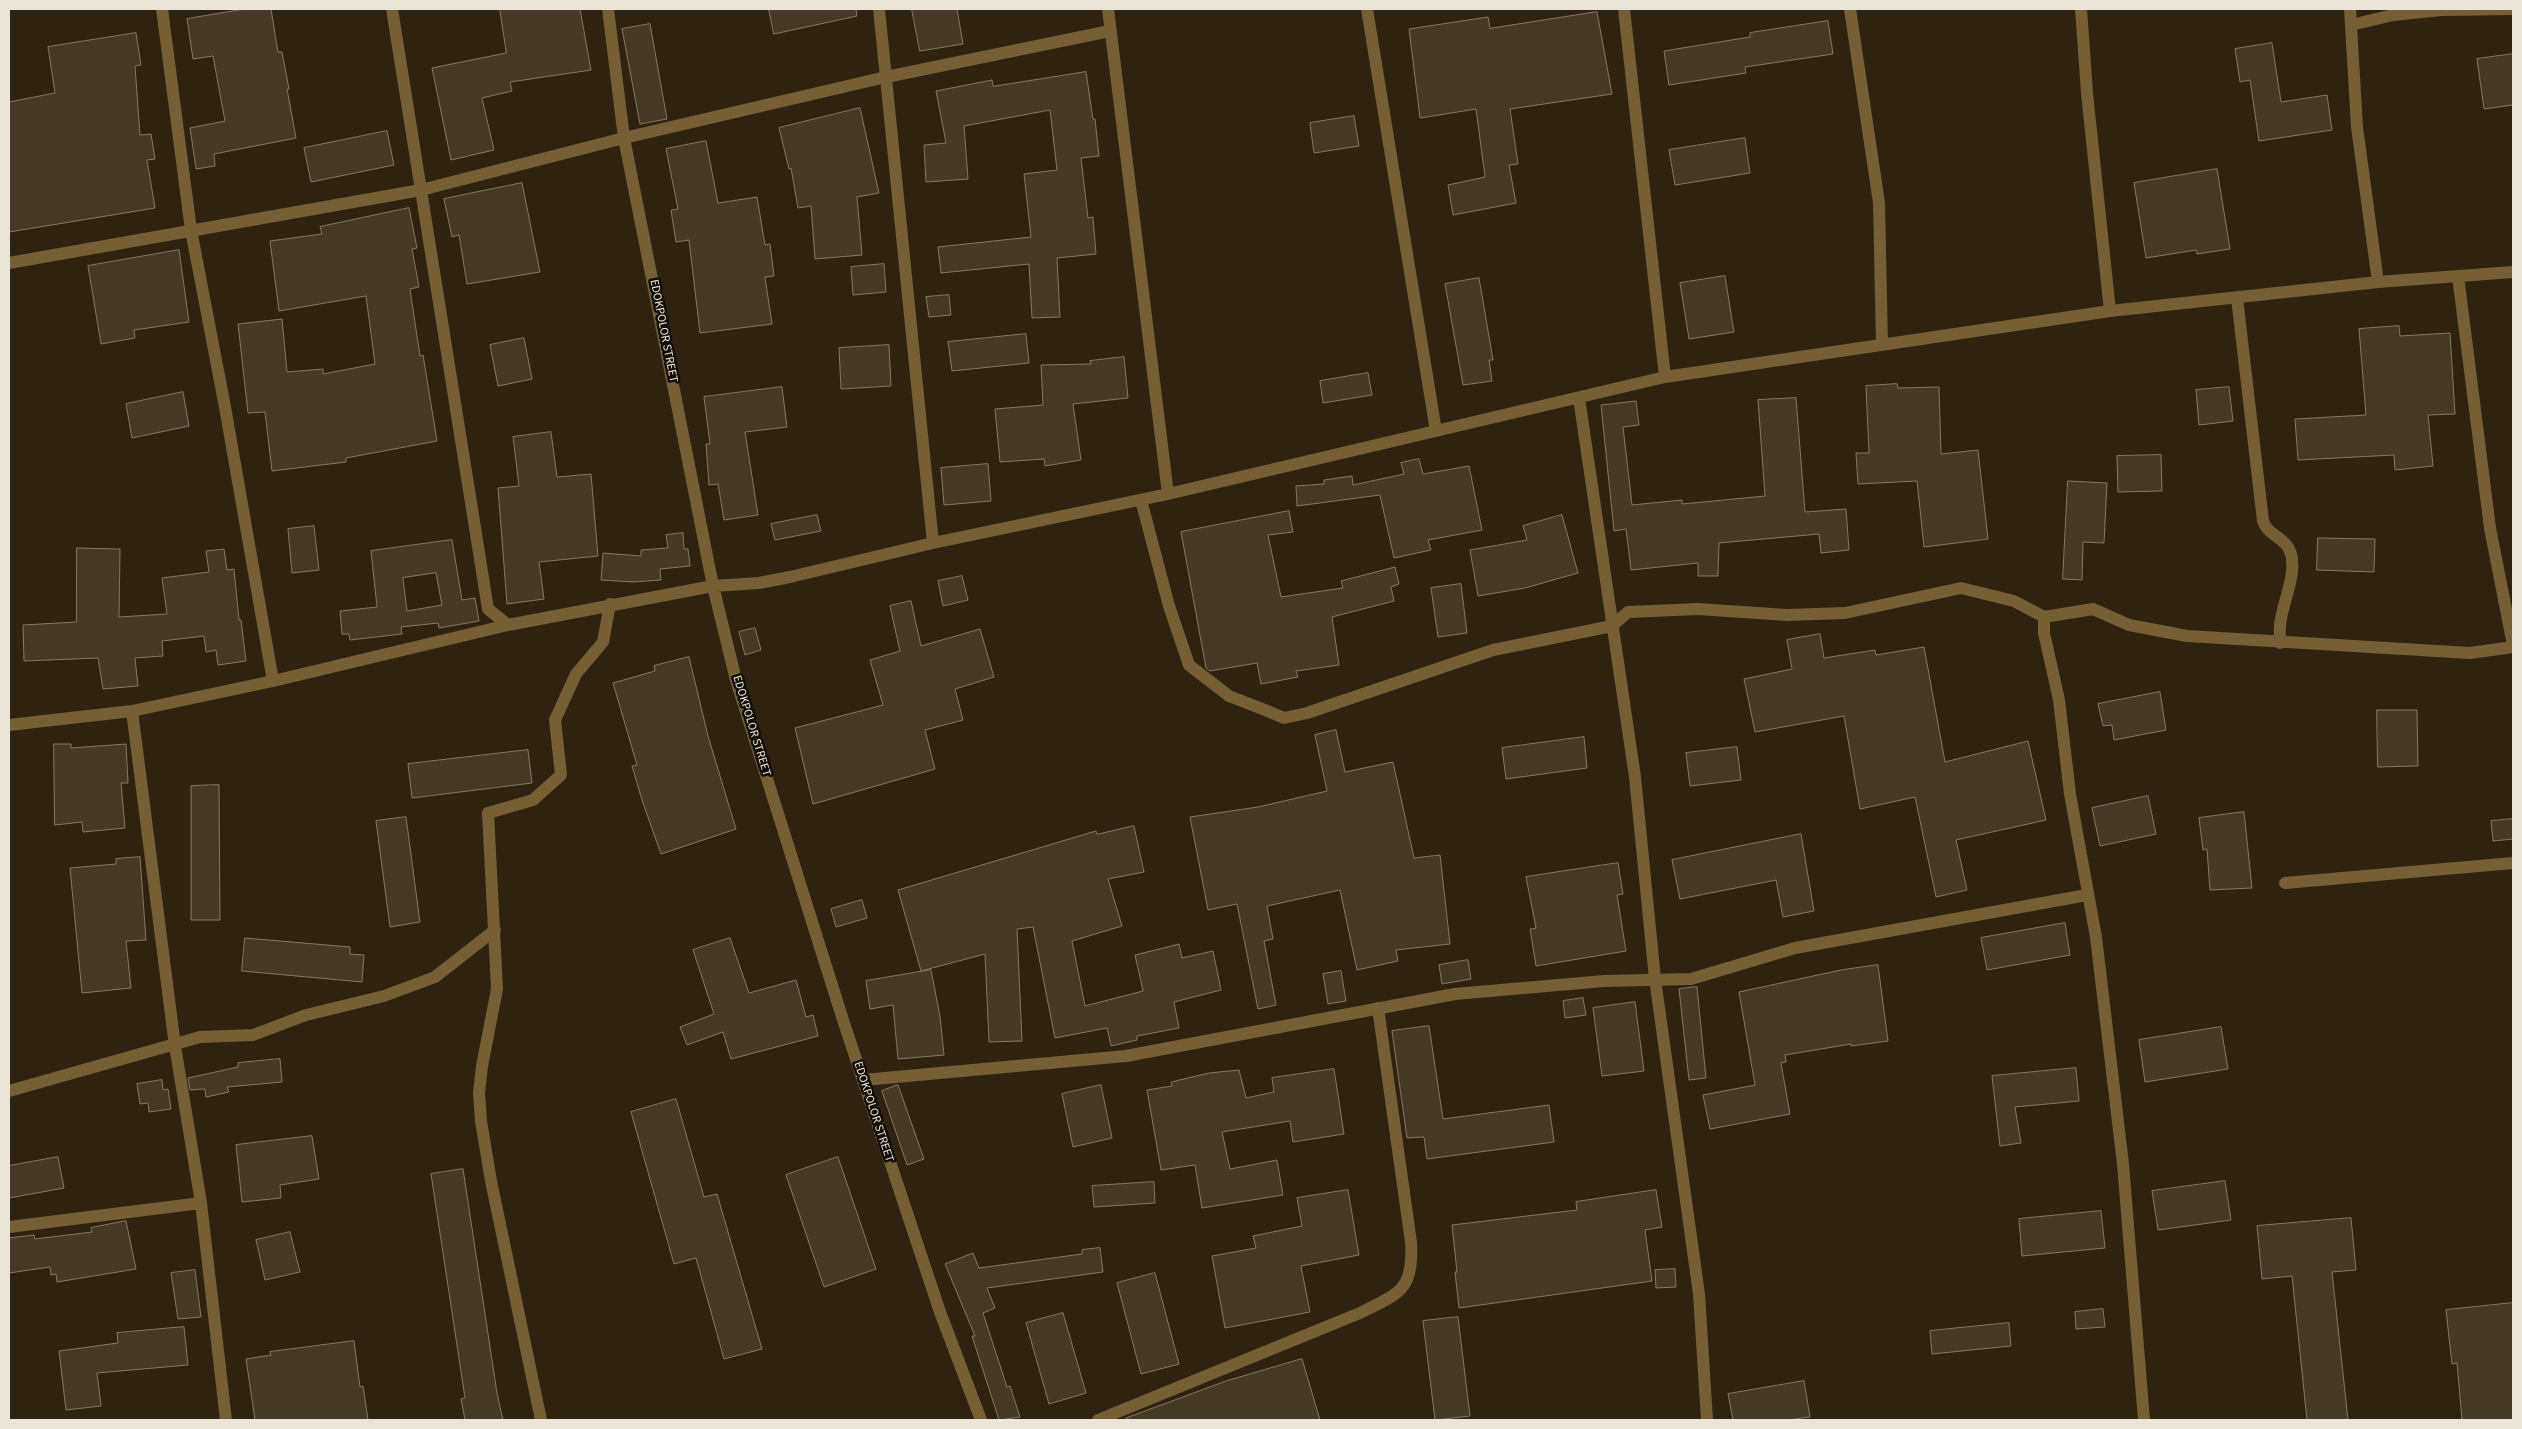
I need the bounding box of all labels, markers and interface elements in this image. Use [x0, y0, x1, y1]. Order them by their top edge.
street label: EDOKPOLOR STREET [646, 278, 680, 384]
street label: EDOKPOLOR STREET [729, 674, 773, 778]
street label: EDOKPOLOR STREET [850, 1060, 896, 1164]

